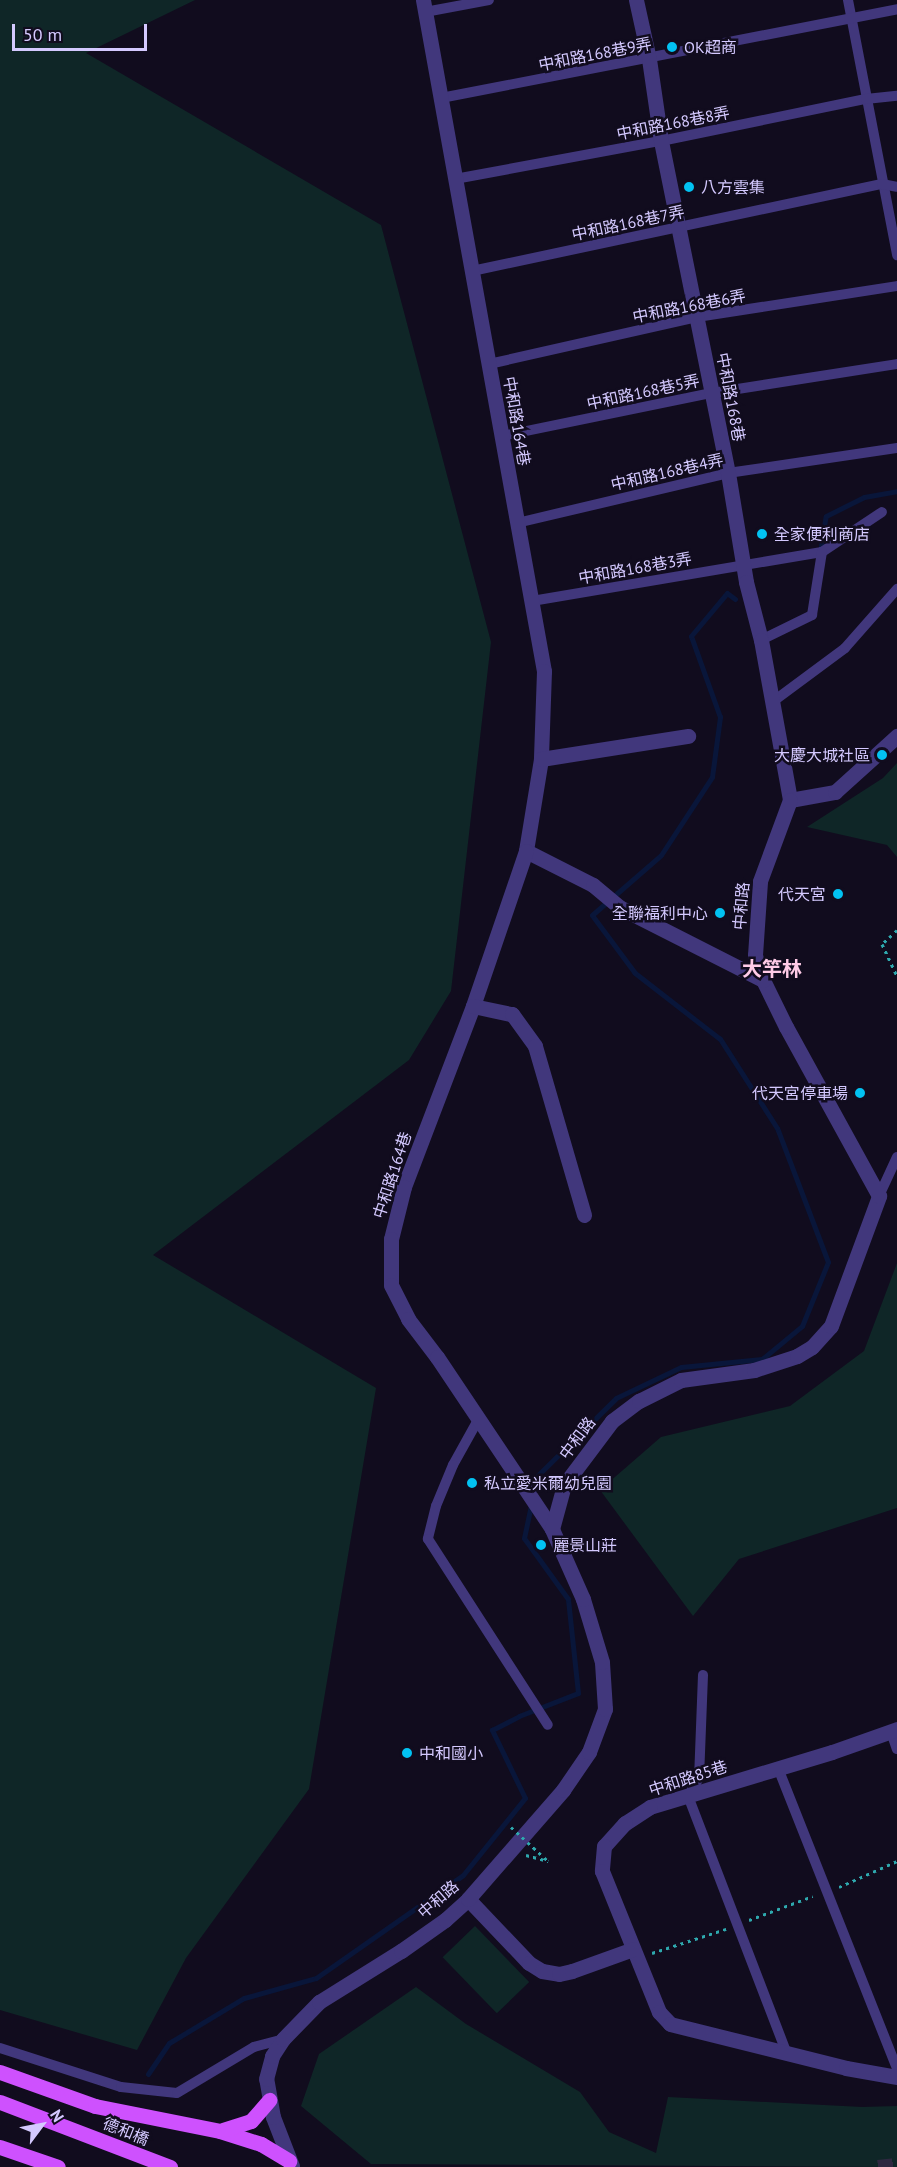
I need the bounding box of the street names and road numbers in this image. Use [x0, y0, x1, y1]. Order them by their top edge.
street label: 中和路168巷9弄 [537, 34, 653, 74]
street label: 中和路168巷8弄 [615, 103, 731, 143]
street label: 中和路168巷7弄 [570, 202, 686, 244]
street label: 中和路168巷6弄 [631, 286, 747, 326]
street label: 中和路168巷 [713, 351, 749, 443]
street label: 中和路168巷5弄 [585, 371, 701, 413]
street label: 中和路164巷 [500, 375, 534, 467]
street label: 中和路168巷4弄 [609, 450, 725, 494]
street label: 中和路168巷3弄 [577, 549, 693, 587]
street label: 中和路 [729, 881, 753, 931]
street label: 中和路164巷 [369, 1129, 415, 1221]
street label: 中和路 [555, 1413, 599, 1463]
street label: 中和路85巷 [646, 1756, 730, 1800]
street label: 中和路 [414, 1876, 462, 1922]
street label: 德和橋 [100, 2113, 152, 2149]

